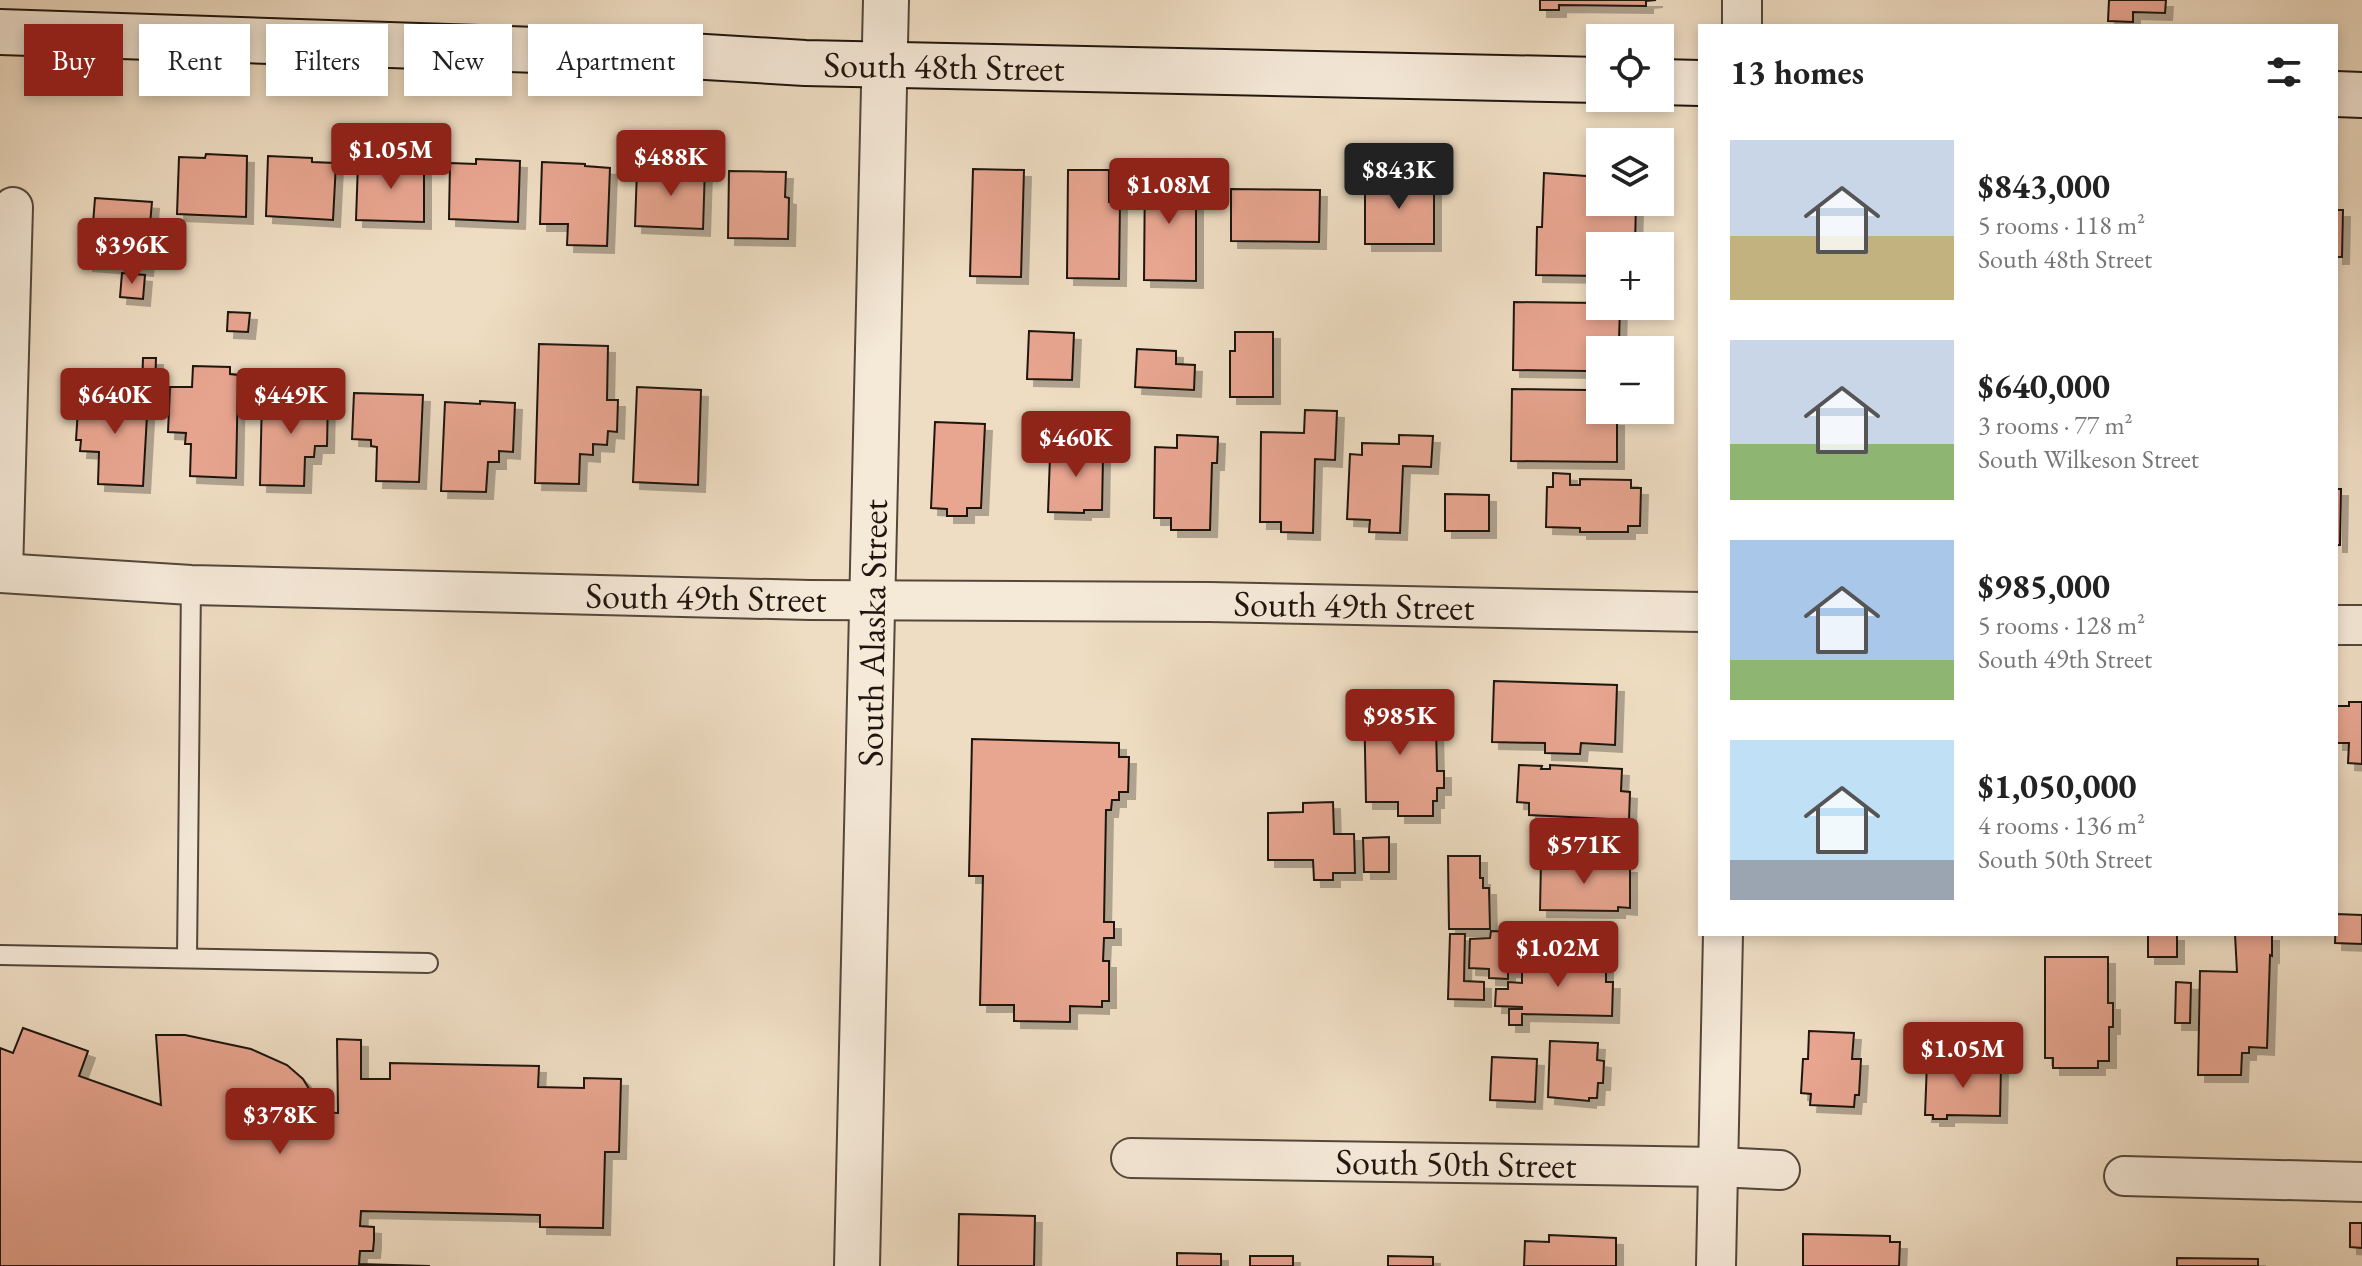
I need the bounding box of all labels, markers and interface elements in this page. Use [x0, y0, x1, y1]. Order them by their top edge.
chip: Buy [24, 24, 123, 96]
chip: Rent [139, 24, 250, 96]
chip: Filters [266, 24, 388, 96]
chip: New [404, 24, 512, 96]
chip: Apartment [528, 24, 703, 96]
map controls [1586, 24, 1674, 424]
button: locate [1586, 24, 1674, 112]
street label: South 48th Street [823, 40, 1066, 92]
text: 13 homes [1730, 50, 1864, 94]
icon: filters [2262, 50, 2306, 94]
pin: $1.05M [326, 123, 456, 191]
button: layers [1586, 128, 1674, 216]
pin: $488K [615, 130, 727, 198]
text: $1.05M [349, 132, 433, 166]
text: $488K [634, 139, 708, 173]
pin: $843K [1343, 143, 1455, 211]
text: $843K [1362, 152, 1436, 186]
pin: $1.08M [1104, 158, 1234, 226]
text: $843,000 [1978, 164, 2110, 208]
text: $1.08M [1127, 167, 1211, 201]
icon: home [1794, 172, 1890, 268]
text: 5 rooms · 118 m² [1978, 208, 2145, 242]
pin: $396K [76, 218, 188, 286]
text: $396K [95, 227, 169, 261]
button: + [1586, 232, 1674, 320]
text: South 48th Street [1978, 242, 2152, 276]
button: − [1586, 336, 1674, 424]
text: $640,000 [1978, 364, 2110, 408]
pin: $640K [59, 368, 171, 436]
pin: $449K [235, 368, 347, 436]
icon: home [1794, 372, 1890, 468]
text: $640K [78, 377, 152, 411]
text: $449K [254, 377, 328, 411]
text: 3 rooms · 77 m² [1978, 408, 2133, 442]
pin: $460K [1020, 411, 1132, 479]
text: $460K [1039, 420, 1113, 454]
text: South Wilkeson Street [1978, 442, 2199, 476]
street label: South Alaska Street [846, 498, 898, 767]
text: $985,000 [1978, 564, 2110, 608]
street label: South 49th Street [585, 571, 828, 623]
icon: home [1794, 572, 1890, 668]
street label: South 49th Street [1233, 579, 1476, 631]
text: 5 rooms · 128 m² [1978, 608, 2145, 642]
text: South 49th Street [1978, 642, 2152, 676]
pin: $985K [1344, 689, 1456, 757]
text: $985K [1363, 698, 1437, 732]
text: $1,050,000 [1978, 764, 2136, 808]
icon: home [1794, 772, 1890, 868]
text: 4 rooms · 136 m² [1978, 808, 2145, 842]
pin: $571K [1528, 818, 1640, 886]
text: $571K [1547, 827, 1621, 861]
text: South 50th Street [1978, 842, 2152, 876]
pin: $1.02M [1493, 921, 1623, 989]
text: $1.02M [1516, 930, 1600, 964]
pin: $1.05M [1898, 1022, 2028, 1090]
text: $1.05M [1921, 1031, 2005, 1065]
pin: $378K [224, 1088, 336, 1156]
text: $378K [243, 1097, 317, 1131]
street label: South 50th Street [1335, 1137, 1578, 1189]

